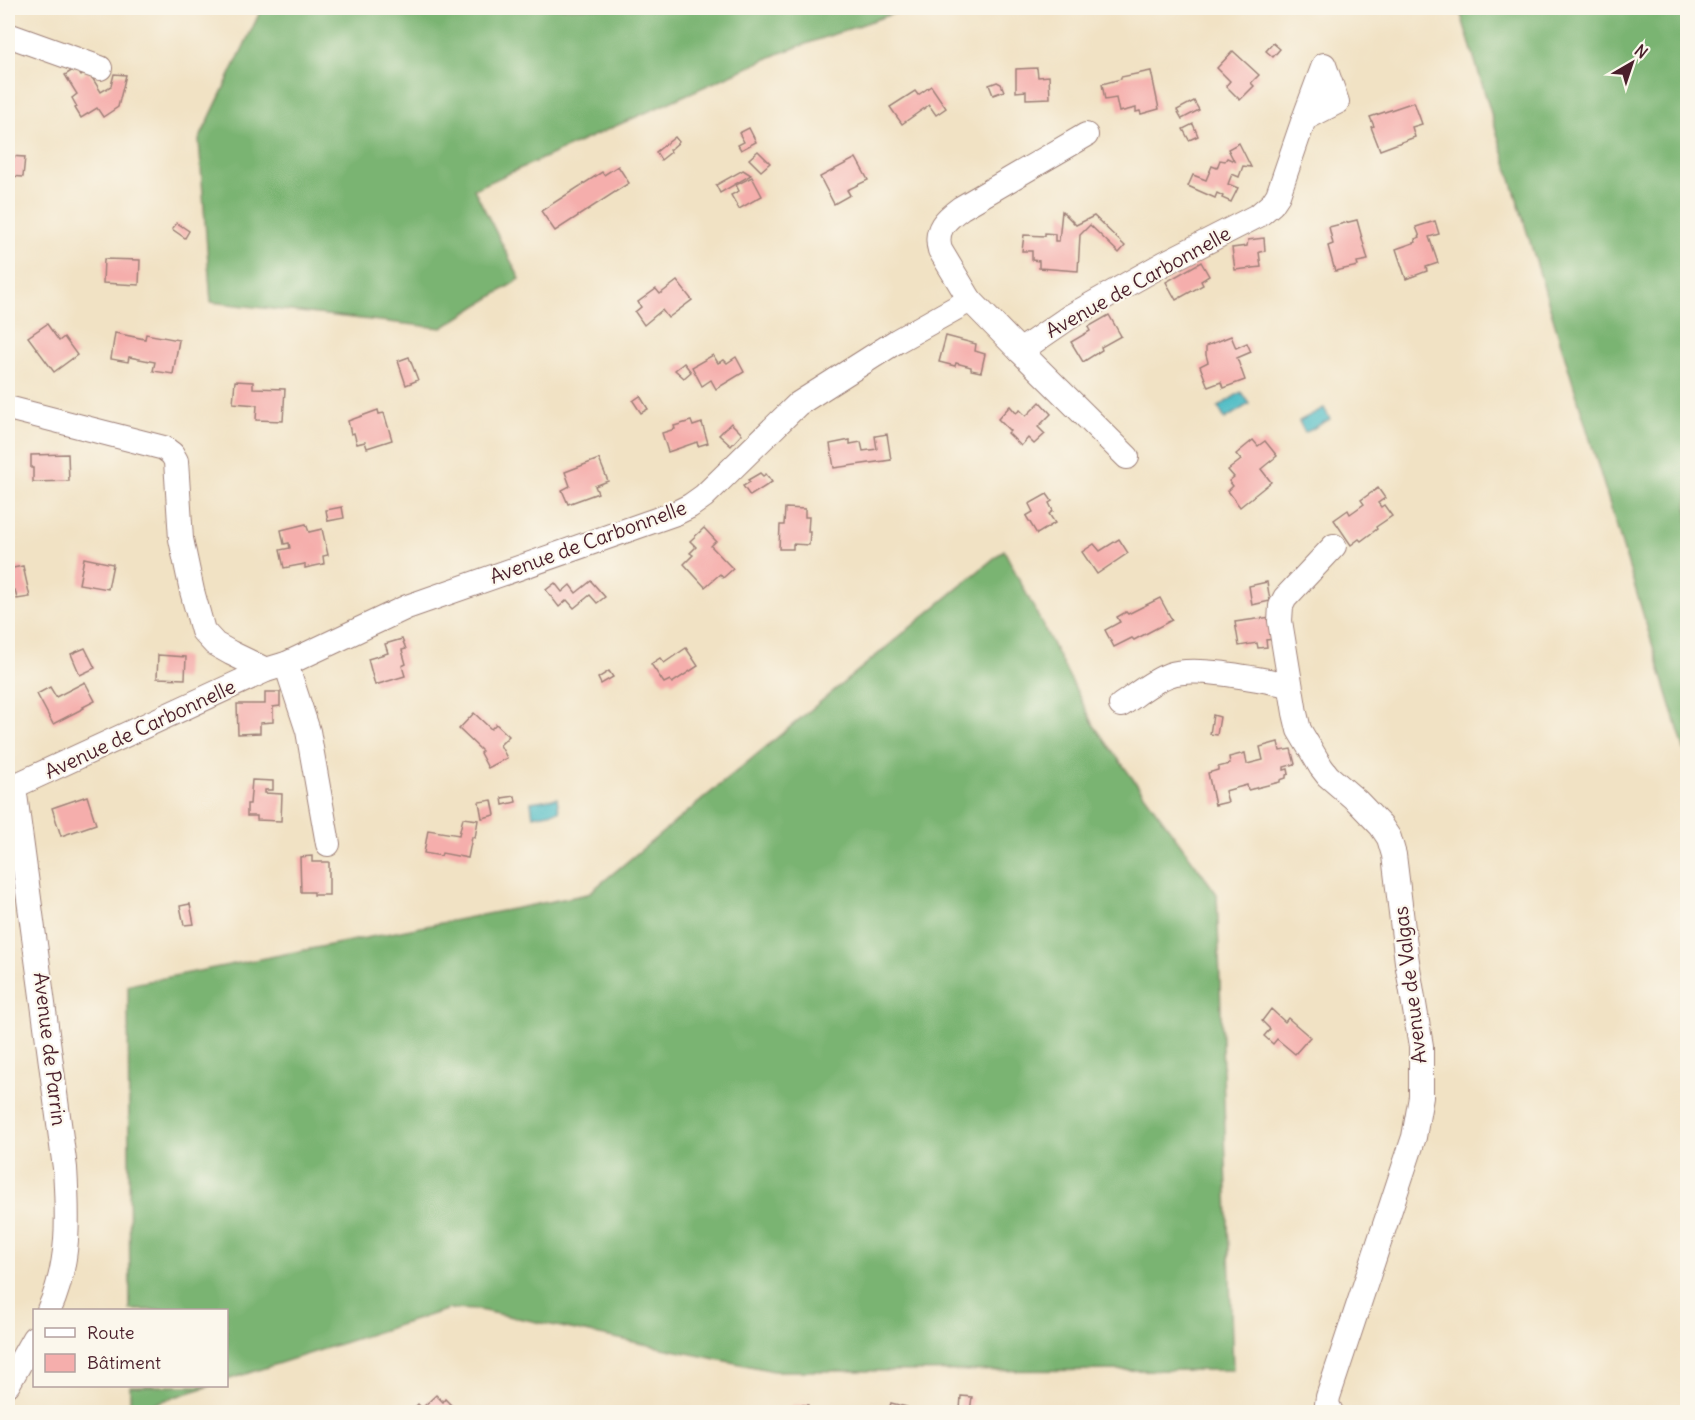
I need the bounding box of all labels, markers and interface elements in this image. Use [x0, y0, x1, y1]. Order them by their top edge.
north arrow [1602, 33, 1662, 93]
text: N [1631, 40, 1652, 63]
street label: Avenue de Carbonnelle [1041, 220, 1235, 343]
street label: Avenue de Carbonnelle [486, 494, 690, 589]
street label: Avenue de Carbonnelle [40, 673, 239, 784]
street label: Avenue de Valgas [1387, 905, 1432, 1065]
street label: Avenue de Parrin [29, 971, 72, 1127]
legend [33, 1309, 228, 1387]
text: Route [87, 1321, 135, 1344]
text: Bâtiment [87, 1351, 161, 1374]

